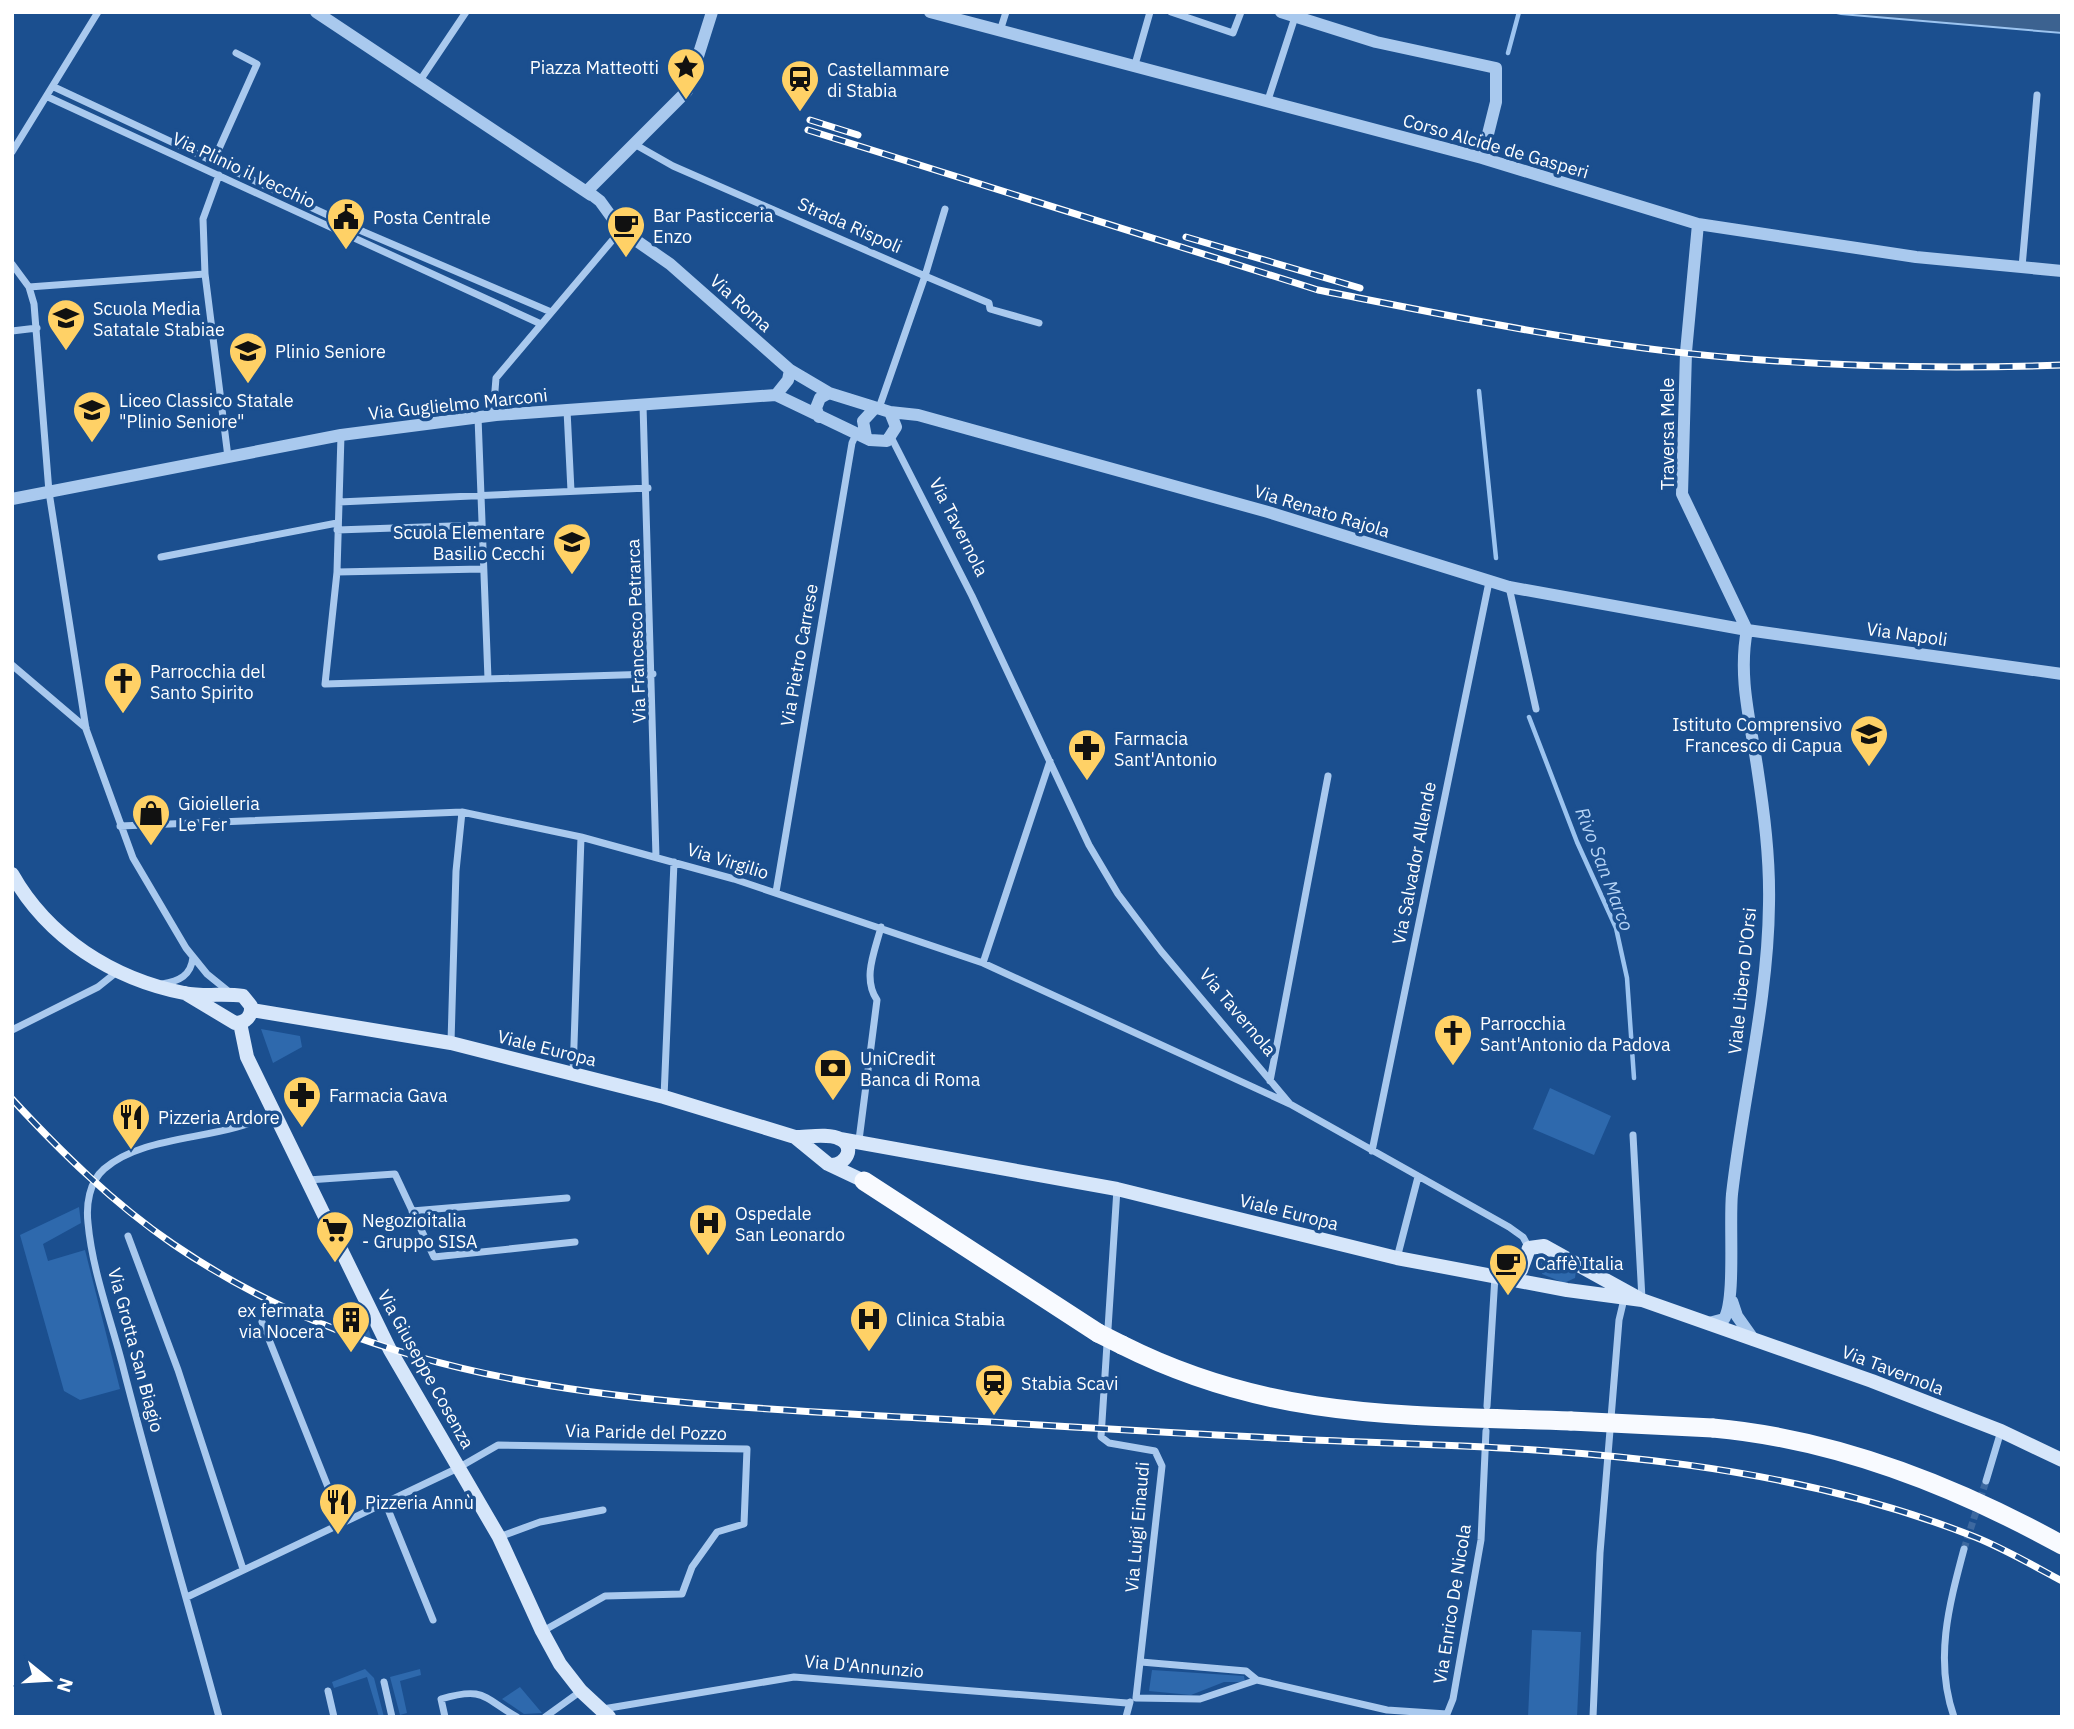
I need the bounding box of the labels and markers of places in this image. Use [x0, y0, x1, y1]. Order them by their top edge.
place icon: Piazza Matteotti [665, 46, 707, 101]
place label: Piazza Matteotti [530, 56, 659, 79]
station icon: Castellammare di Stabia [779, 58, 821, 113]
place label: Castellammare di Stabia [827, 58, 949, 102]
public building icon: Posta Centrale [325, 196, 367, 251]
cafe icon: Bar Pasticceria Enzo [605, 204, 647, 259]
place label: Bar Pasticceria Enzo [653, 204, 774, 248]
place label: Posta Centrale [373, 206, 491, 229]
school or university icon: Scuola Media Satatale Stabiae [45, 297, 87, 352]
place label: Scuola Media Satatale Stabiae [93, 297, 225, 341]
school or university icon: Plinio Seniore [227, 330, 269, 385]
place label: Plinio Seniore [275, 340, 386, 363]
school or university icon: Liceo Classico Statale "Plinio Seniore" [71, 389, 113, 444]
place label: Liceo Classico Statale "Plinio Seniore" [119, 389, 294, 433]
place label: Scuola Elementare Basilio Cecchi [393, 521, 545, 565]
school or university icon: Scuola Elementare Basilio Cecchi [551, 521, 593, 576]
church icon: Parrocchia del Santo Spirito [102, 660, 144, 715]
place label: Parrocchia del Santo Spirito [150, 660, 265, 704]
place label: Istituto Comprensivo Francesco di Capua [1672, 713, 1842, 757]
school or university icon: Istituto Comprensivo Francesco di Capua [1848, 713, 1890, 768]
pharmacy icon: Farmacia Sant'Antonio [1066, 727, 1108, 782]
place label: Farmacia Sant'Antonio [1114, 727, 1217, 771]
shop icon: Gioielleria Le Fer [130, 792, 172, 847]
place label: Gioielleria Le Fer [178, 792, 260, 836]
church icon: Parrocchia Sant'Antonio da Padova [1432, 1012, 1474, 1067]
place label: Parrocchia Sant'Antonio da Padova [1480, 1012, 1671, 1056]
bank icon: UniCredit Banca di Roma [812, 1047, 854, 1102]
place label: UniCredit Banca di Roma [860, 1047, 981, 1091]
pharmacy icon: Farmacia Gava [281, 1074, 323, 1129]
place label: Farmacia Gava [329, 1084, 448, 1107]
restaurant icon: Pizzeria Ardore [110, 1096, 152, 1151]
place label: Pizzeria Ardore [158, 1106, 280, 1129]
hospital icon: Ospedale San Leonardo [687, 1202, 729, 1257]
place label: Ospedale San Leonardo [735, 1202, 845, 1246]
supermarket icon: Negozioitalia - Gruppo SISA [314, 1209, 356, 1264]
place label: Negozioitalia - Gruppo SISA [362, 1209, 478, 1253]
cafe icon: Caffè Italia [1487, 1242, 1529, 1297]
place label: Caffè Italia [1535, 1252, 1624, 1275]
hospital icon: Clinica Stabia [848, 1298, 890, 1353]
place label: ex fermata via Nocera [237, 1299, 324, 1343]
building icon: ex fermata via Nocera [330, 1299, 372, 1354]
place label: Clinica Stabia [896, 1308, 1006, 1331]
station icon: Stabia Scavi [973, 1362, 1015, 1417]
place label: Stabia Scavi [1021, 1372, 1119, 1395]
restaurant icon: Pizzeria Annù [317, 1481, 359, 1536]
place label: Pizzeria Annù [365, 1491, 474, 1514]

